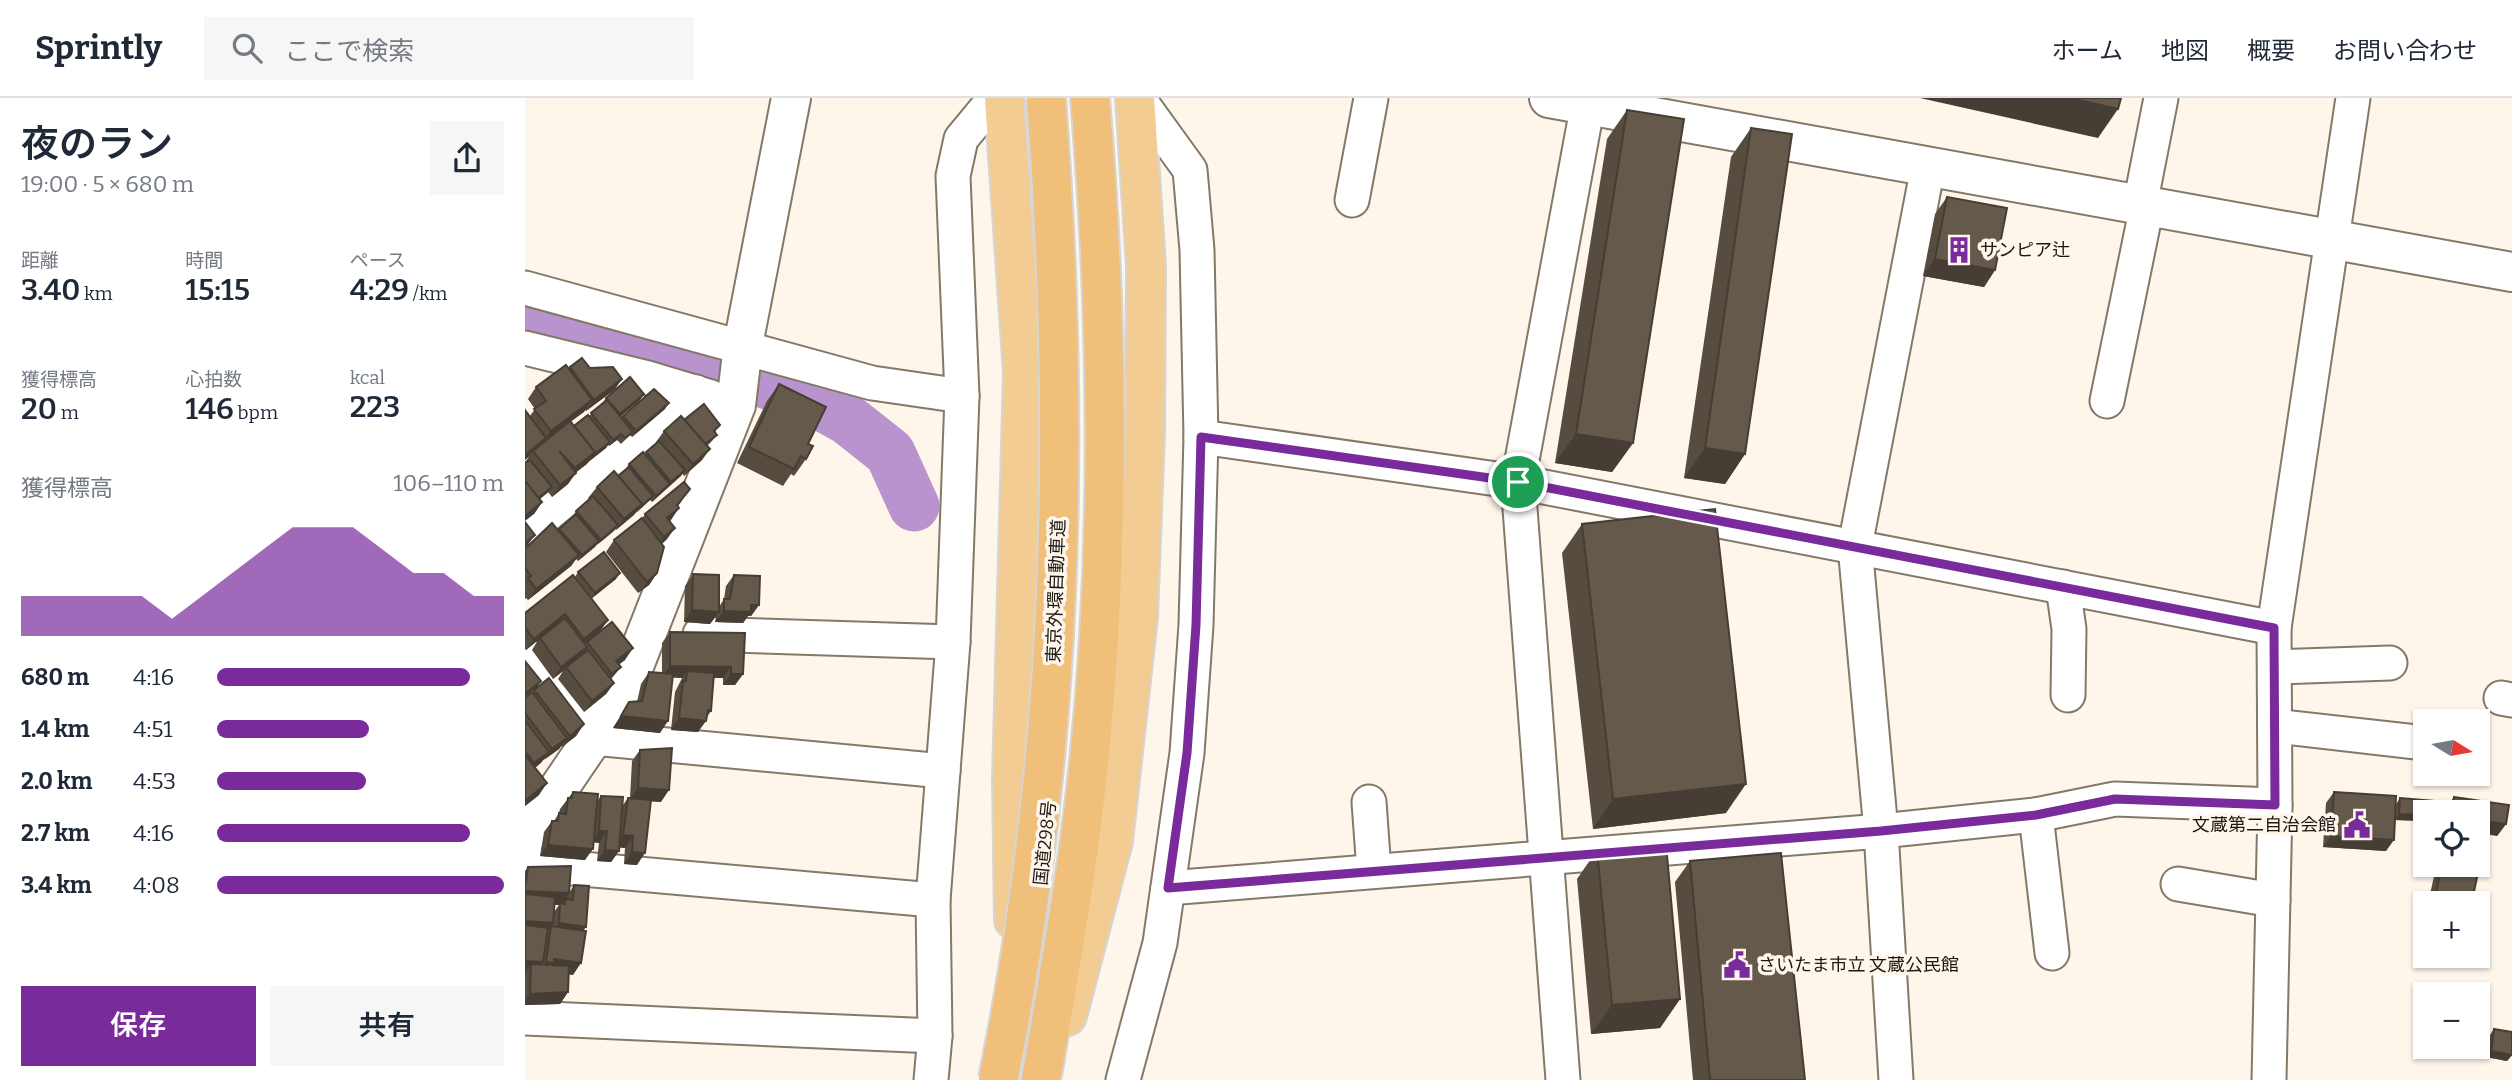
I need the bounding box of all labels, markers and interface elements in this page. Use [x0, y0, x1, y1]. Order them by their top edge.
search box [204, 17, 694, 80]
text: Sprintly [35, 28, 162, 68]
icon: search [228, 29, 266, 67]
text: ここで検索 [284, 36, 414, 67]
text: ホーム [2052, 37, 2123, 65]
text: 地図 [2161, 37, 2209, 65]
text: 概要 [2247, 37, 2295, 65]
text: お問い合わせ [2333, 37, 2477, 65]
text: 夜のラン [21, 121, 173, 167]
button: share [430, 121, 504, 195]
text: 19:00 · 5 × 680 m [21, 170, 194, 198]
building icon: サンピア辻 [1944, 235, 1974, 265]
place label: サンピア辻 [1980, 239, 2070, 261]
text: 距離 [21, 249, 59, 272]
text: 時間 [185, 249, 223, 272]
text: ペース [350, 249, 406, 272]
text: 3.40 [21, 272, 80, 308]
text: 15:15 [185, 272, 250, 308]
text: 4:29 [350, 272, 409, 308]
text: km [80, 282, 113, 305]
text: /km [409, 282, 447, 305]
text: kcal [350, 366, 385, 389]
text: 獲得標高 [21, 368, 97, 391]
text: 心拍数 [185, 368, 242, 391]
text: 223 [350, 389, 400, 425]
text: 20 [21, 391, 57, 427]
text: 146 [185, 391, 234, 427]
text: m [57, 401, 79, 424]
text: bpm [234, 401, 278, 424]
pin [1488, 452, 1548, 512]
icon: arrive [1499, 463, 1537, 501]
text: 106–110 m [393, 469, 504, 497]
text: 獲得標高 [21, 474, 113, 502]
street label: 東京外環自動車道 [1042, 519, 1070, 663]
text: 680 m [21, 663, 89, 691]
text: 4:16 [133, 663, 174, 691]
north arrow [2413, 709, 2490, 786]
map controls [2413, 709, 2490, 1059]
text: 1.4 km [21, 715, 89, 743]
text: 4:51 [133, 715, 173, 743]
text: 2.0 km [21, 767, 92, 795]
text: 4:53 [133, 767, 176, 795]
street label: 国道298号 [1030, 799, 1060, 887]
button: locate [2413, 800, 2490, 877]
public building icon: 文蔵第二自治会館 [2342, 810, 2372, 840]
place label: 文蔵第二自治会館 [2192, 814, 2336, 836]
text: 2.7 km [21, 819, 90, 847]
text: 4:16 [133, 819, 174, 847]
text: 3.4 km [21, 871, 92, 899]
text: 4:08 [133, 871, 180, 899]
button: + [2413, 891, 2490, 968]
public building icon: さいたま市立 文蔵公民館 [1722, 950, 1752, 980]
place label: さいたま市立 文蔵公民館 [1758, 954, 1959, 976]
button: − [2413, 982, 2490, 1059]
button: 保存 [21, 986, 256, 1066]
button: 共有 [270, 986, 504, 1066]

